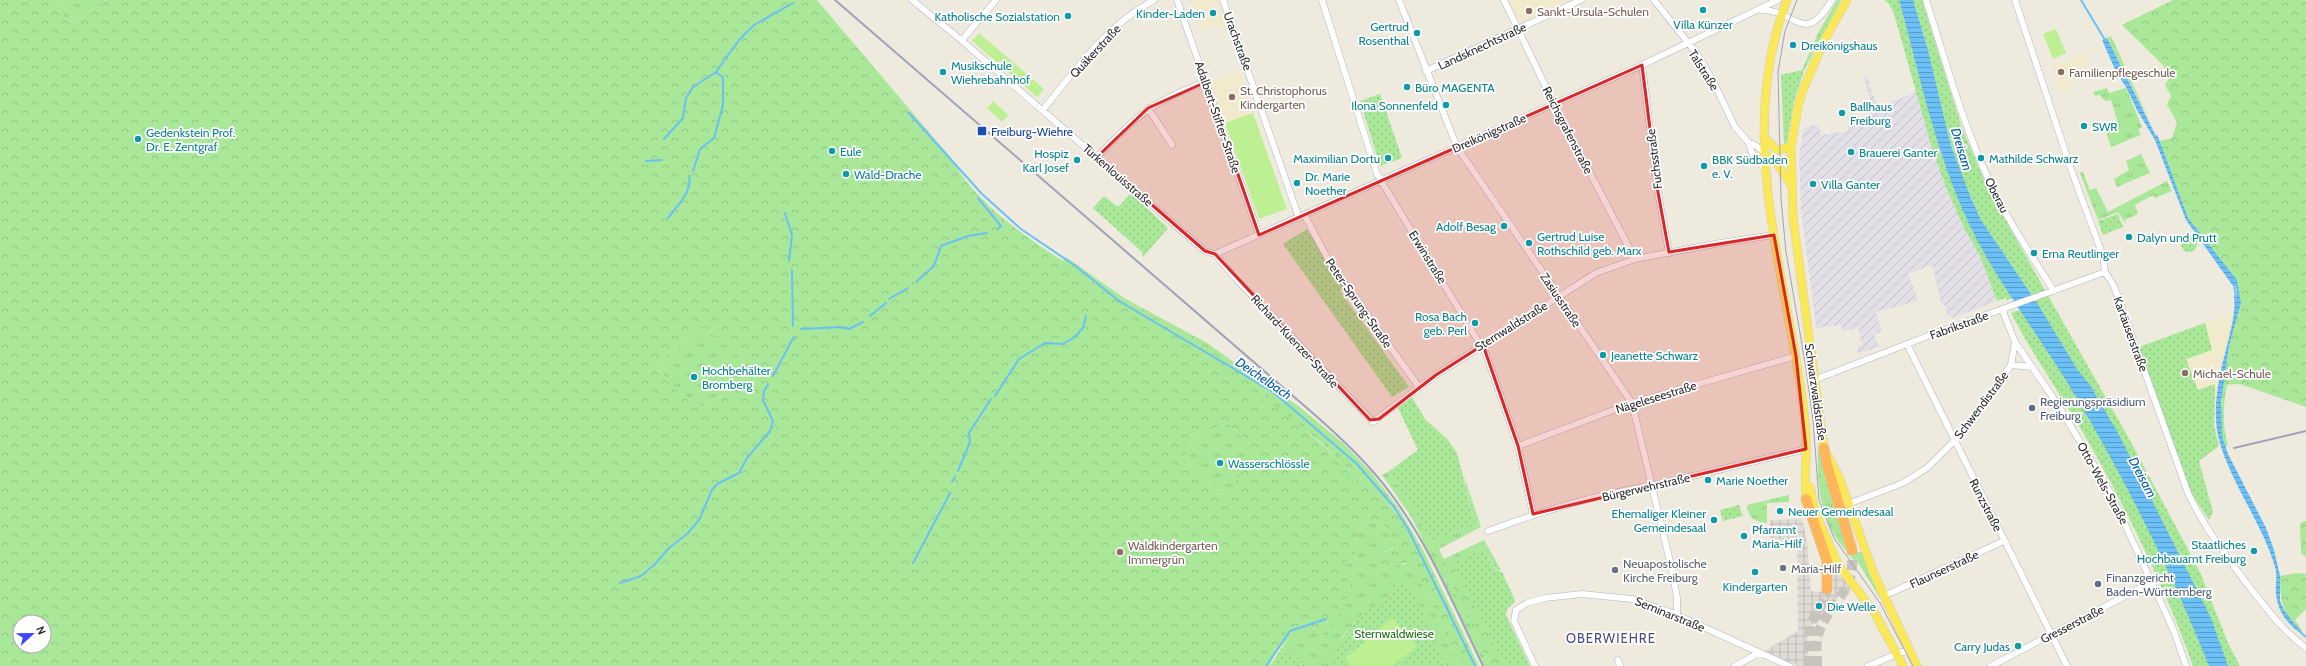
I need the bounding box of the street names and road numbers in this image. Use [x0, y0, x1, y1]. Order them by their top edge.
street label: Urachstraße [1220, 10, 1256, 72]
street label: Landsknechtstraße [1435, 19, 1529, 73]
street label: Quäkerstraße [1066, 21, 1124, 81]
street label: Talstraße [1686, 47, 1722, 93]
street label: Adalbert-Stifter-Straße [1192, 59, 1244, 175]
street label: Reichsgrafenstraße [1539, 84, 1597, 176]
street label: Dreikönigstraße [1450, 110, 1528, 156]
street label: Fuchsstraße [1643, 128, 1665, 190]
street label: Türkenlouisstraße [1080, 140, 1156, 210]
street label: Oberau [1982, 175, 2012, 215]
street label: Erwinstraße [1406, 228, 1450, 286]
street label: Peter-Sprung-Straße [1322, 255, 1396, 351]
street label: Zasiusstraße [1537, 270, 1585, 330]
street label: Richard-Kuenzer-Straße [1248, 291, 1342, 391]
street label: Kartäuserstraße [2110, 294, 2152, 374]
street label: Sternwaldstraße [1472, 298, 1550, 354]
street label: Fabrikstraße [1928, 307, 1990, 343]
street label: Schwarzwaldstraße [1802, 342, 1830, 442]
street label: Schwendistraße [1951, 368, 2011, 442]
street label: Nägeleseestraße [1614, 378, 1698, 416]
street label: Otto-Wels-Straße [2074, 439, 2132, 527]
street label: Bürgerwehrstraße [1601, 470, 1691, 504]
street label: Runzstraße [1966, 476, 2006, 534]
street label: Flaunserstraße [1907, 547, 1981, 591]
street label: Seminarstraße [1633, 593, 1707, 635]
street label: Gresserstraße [2038, 602, 2106, 646]

